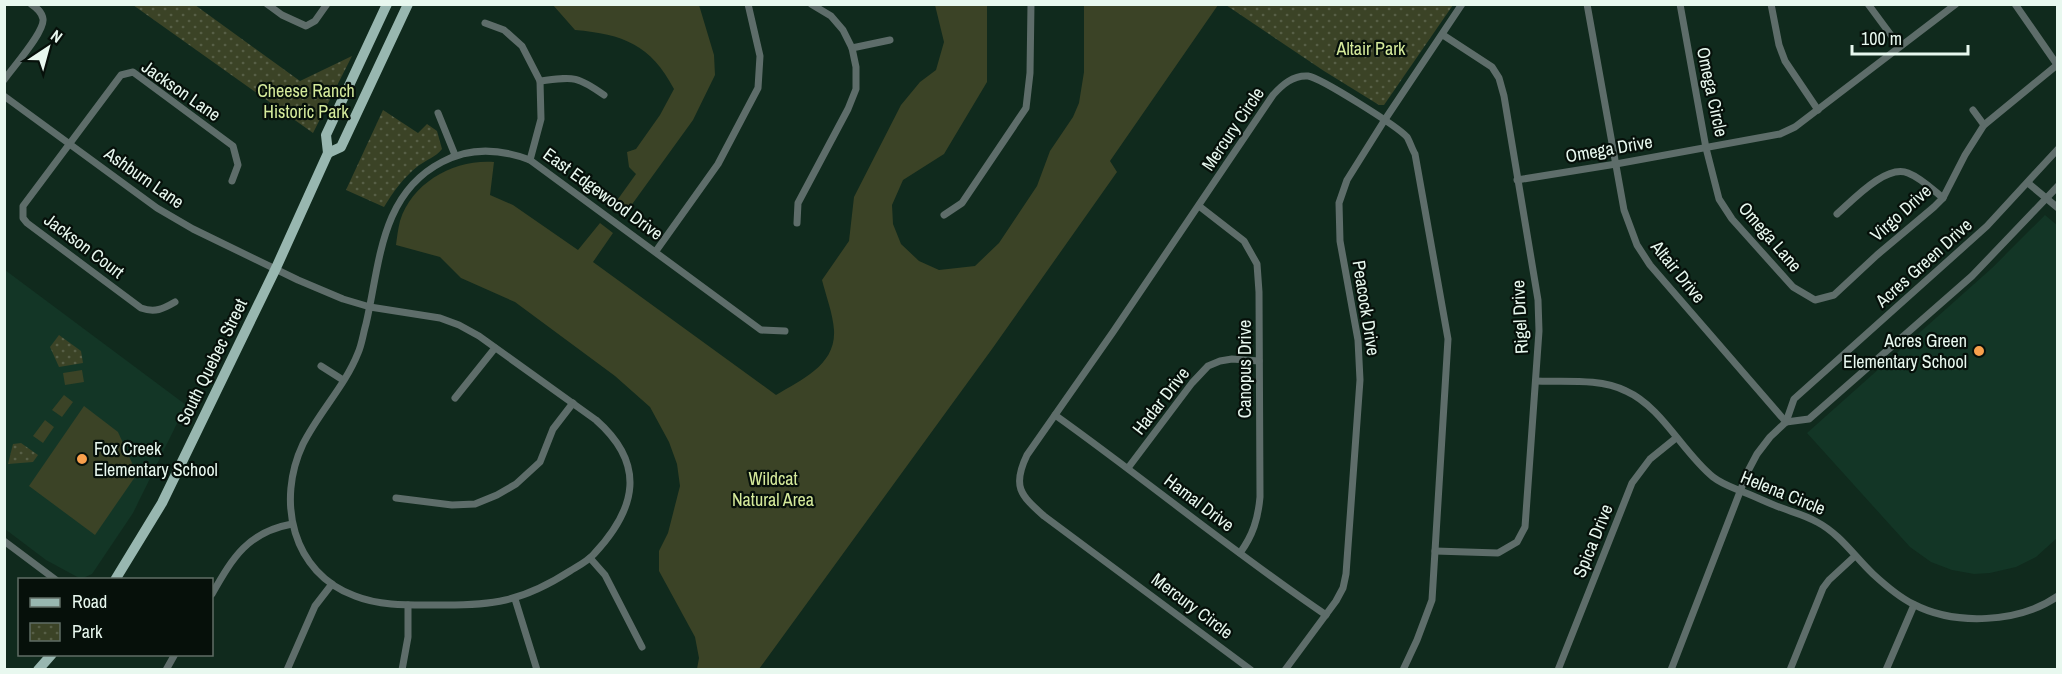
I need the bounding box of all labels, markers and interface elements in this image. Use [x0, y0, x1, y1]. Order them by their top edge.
north arrow [18, 18, 78, 78]
scale bar [1852, 18, 1968, 56]
text: N [47, 24, 67, 48]
text: 100 m [1861, 26, 1902, 51]
park label: Altair Park [1336, 36, 1406, 61]
street label: Omega Circle [1691, 45, 1734, 139]
street label: Jackson Lane [137, 54, 226, 127]
park label: Cheese Ranch Historic Park [257, 78, 355, 124]
street label: Mercury Circle [1195, 82, 1270, 175]
street label: Omega Drive [1564, 129, 1654, 168]
street label: Ashburn Lane [99, 140, 189, 214]
street label: East Edgewood Drive [538, 142, 668, 246]
street label: Virgo Drive [1865, 178, 1937, 247]
street label: Omega Lane [1733, 196, 1808, 277]
street label: Jackson Court [39, 207, 129, 284]
street label: Acres Green Drive [1869, 212, 1977, 313]
street label: Altair Drive [1645, 234, 1711, 308]
street label: Peacock Drive [1347, 259, 1386, 357]
street label: Rigel Drive [1505, 280, 1534, 355]
street label: South Quebec Street [170, 294, 253, 429]
street label: Canopus Drive [1232, 320, 1257, 418]
place label: Acres Green Elementary School [1843, 328, 1967, 374]
marker: Acres Green Elementary School [1972, 344, 1986, 358]
street label: Hadar Drive [1126, 362, 1195, 440]
place label: Fox Creek Elementary School [94, 436, 218, 482]
marker: Fox Creek Elementary School [75, 452, 89, 466]
street label: Helena Circle [1737, 464, 1829, 521]
park label: Wildcat Natural Area [732, 466, 814, 512]
street label: Hamal Drive [1159, 468, 1240, 537]
street label: Spica Drive [1567, 500, 1619, 581]
street label: Mercury Circle [1146, 567, 1238, 644]
legend [18, 578, 213, 656]
text: Road [72, 589, 107, 614]
text: Park [72, 619, 103, 644]

